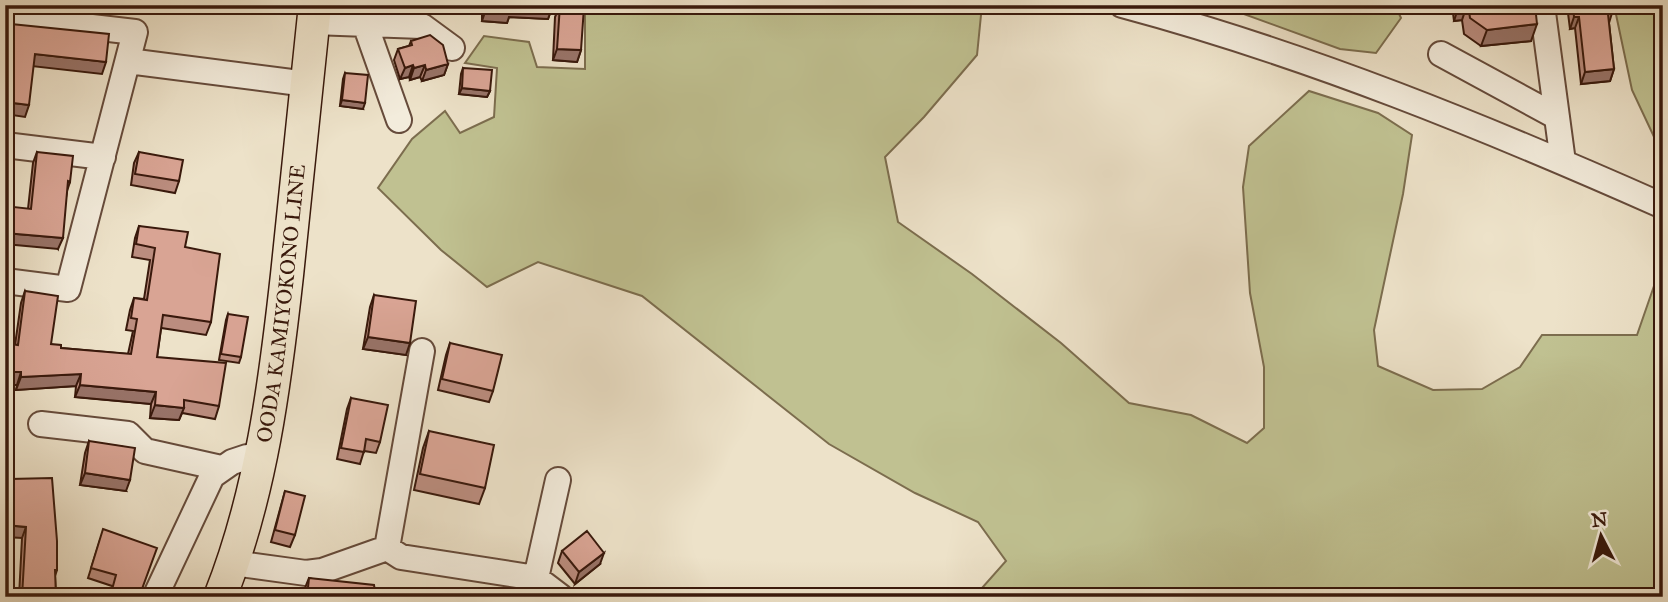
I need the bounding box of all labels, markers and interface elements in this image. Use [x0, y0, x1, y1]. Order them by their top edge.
street label: OODA KAMIYOKONO LINE [251, 163, 311, 445]
north arrow [1566, 500, 1636, 570]
text: N [1590, 507, 1608, 532]

